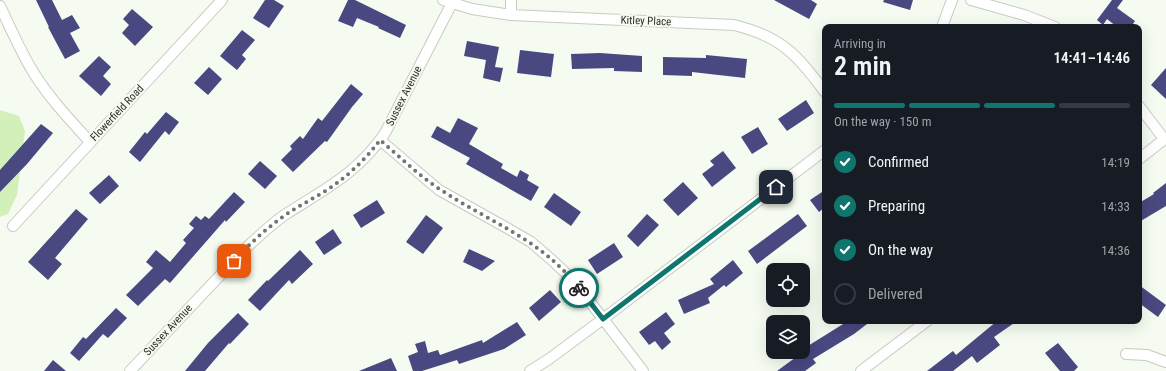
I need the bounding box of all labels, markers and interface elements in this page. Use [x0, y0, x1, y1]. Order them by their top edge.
street label: Kitley Place [620, 14, 672, 28]
text: Arriving in [834, 36, 886, 51]
text: 14:41–14:46 [1053, 49, 1130, 67]
text: 2 min [834, 51, 892, 81]
street label: Sussex Avenue [383, 64, 425, 128]
street label: Flowerfield Road [88, 82, 146, 144]
text: On the way · 150 m [834, 114, 931, 129]
icon: check [834, 151, 856, 173]
text: Confirmed [868, 153, 929, 171]
text: 14:19 [1101, 155, 1130, 170]
pin [759, 170, 793, 204]
icon: home [765, 176, 787, 198]
icon: check [834, 195, 856, 217]
text: Preparing [868, 197, 925, 215]
text: 14:33 [1101, 199, 1130, 214]
icon: check [834, 239, 856, 261]
text: On the way [868, 241, 933, 259]
text: 14:36 [1101, 243, 1130, 258]
pin [217, 244, 251, 278]
icon: bag [223, 250, 245, 272]
map controls [766, 263, 810, 359]
button: locate [766, 263, 810, 307]
courier [559, 268, 599, 308]
icon: bike [568, 277, 590, 299]
text: Delivered [868, 285, 923, 303]
street label: Sussex Avenue [141, 302, 195, 358]
button: layers [766, 315, 810, 359]

